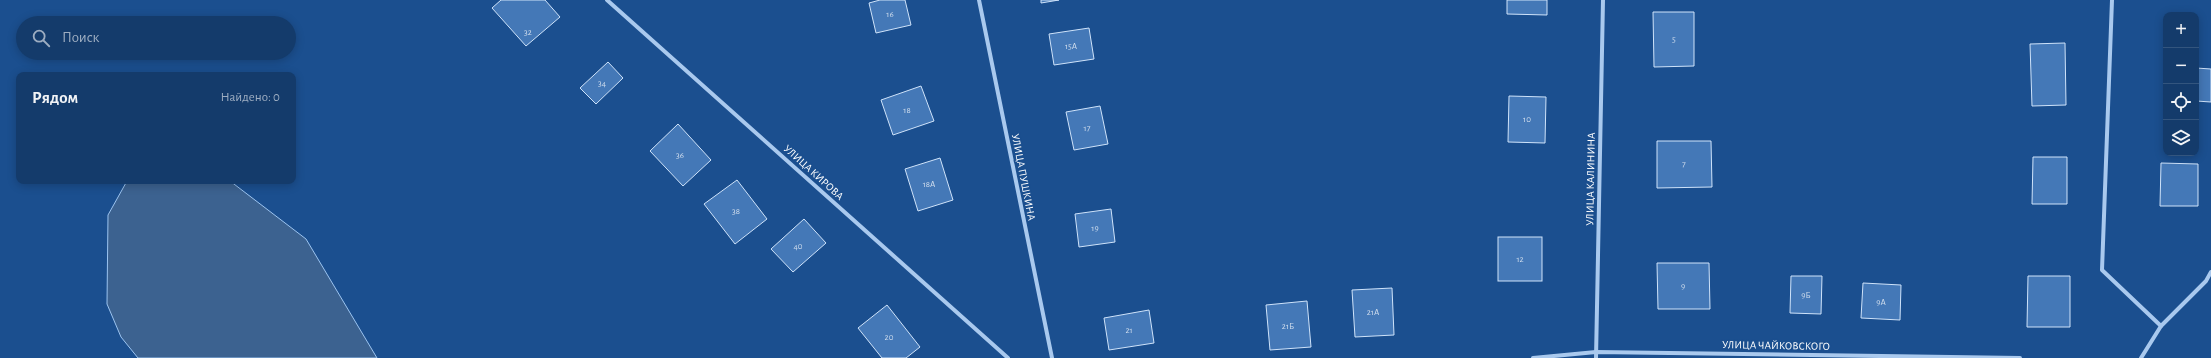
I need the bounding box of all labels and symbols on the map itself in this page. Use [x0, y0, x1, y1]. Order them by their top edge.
house number: 16 [886, 10, 894, 19]
house number: 32 [524, 28, 532, 37]
house number: 5 [1672, 35, 1676, 44]
house number: 15А [1065, 42, 1078, 51]
house number: 34 [598, 79, 607, 88]
house number: 18 [903, 106, 911, 115]
house number: 10 [1523, 115, 1531, 124]
house number: 17 [1084, 124, 1091, 133]
street label: УЛИЦА КАЛИНИНА [1584, 132, 1597, 226]
street label: УЛИЦА ПУШКИНА [1010, 133, 1037, 222]
street label: УЛИЦА КИРОВА [782, 143, 846, 202]
house number: 36 [676, 151, 684, 160]
house number: 7 [1682, 160, 1686, 169]
house number: 18А [923, 180, 936, 189]
house number: 38 [732, 207, 740, 216]
house number: 19 [1091, 224, 1099, 233]
house number: 40 [793, 242, 803, 251]
house number: 12 [1516, 255, 1524, 264]
house number: 9 [1681, 282, 1685, 291]
house number: 9Б [1801, 291, 1811, 300]
house number: 9А [1876, 298, 1886, 307]
house number: 21А [1367, 308, 1380, 317]
house number: 21Б [1282, 322, 1294, 331]
house number: 21 [1125, 326, 1133, 335]
house number: 20 [885, 333, 894, 342]
street label: УЛИЦА ЧАЙКОВСКОГО [1722, 339, 1830, 352]

